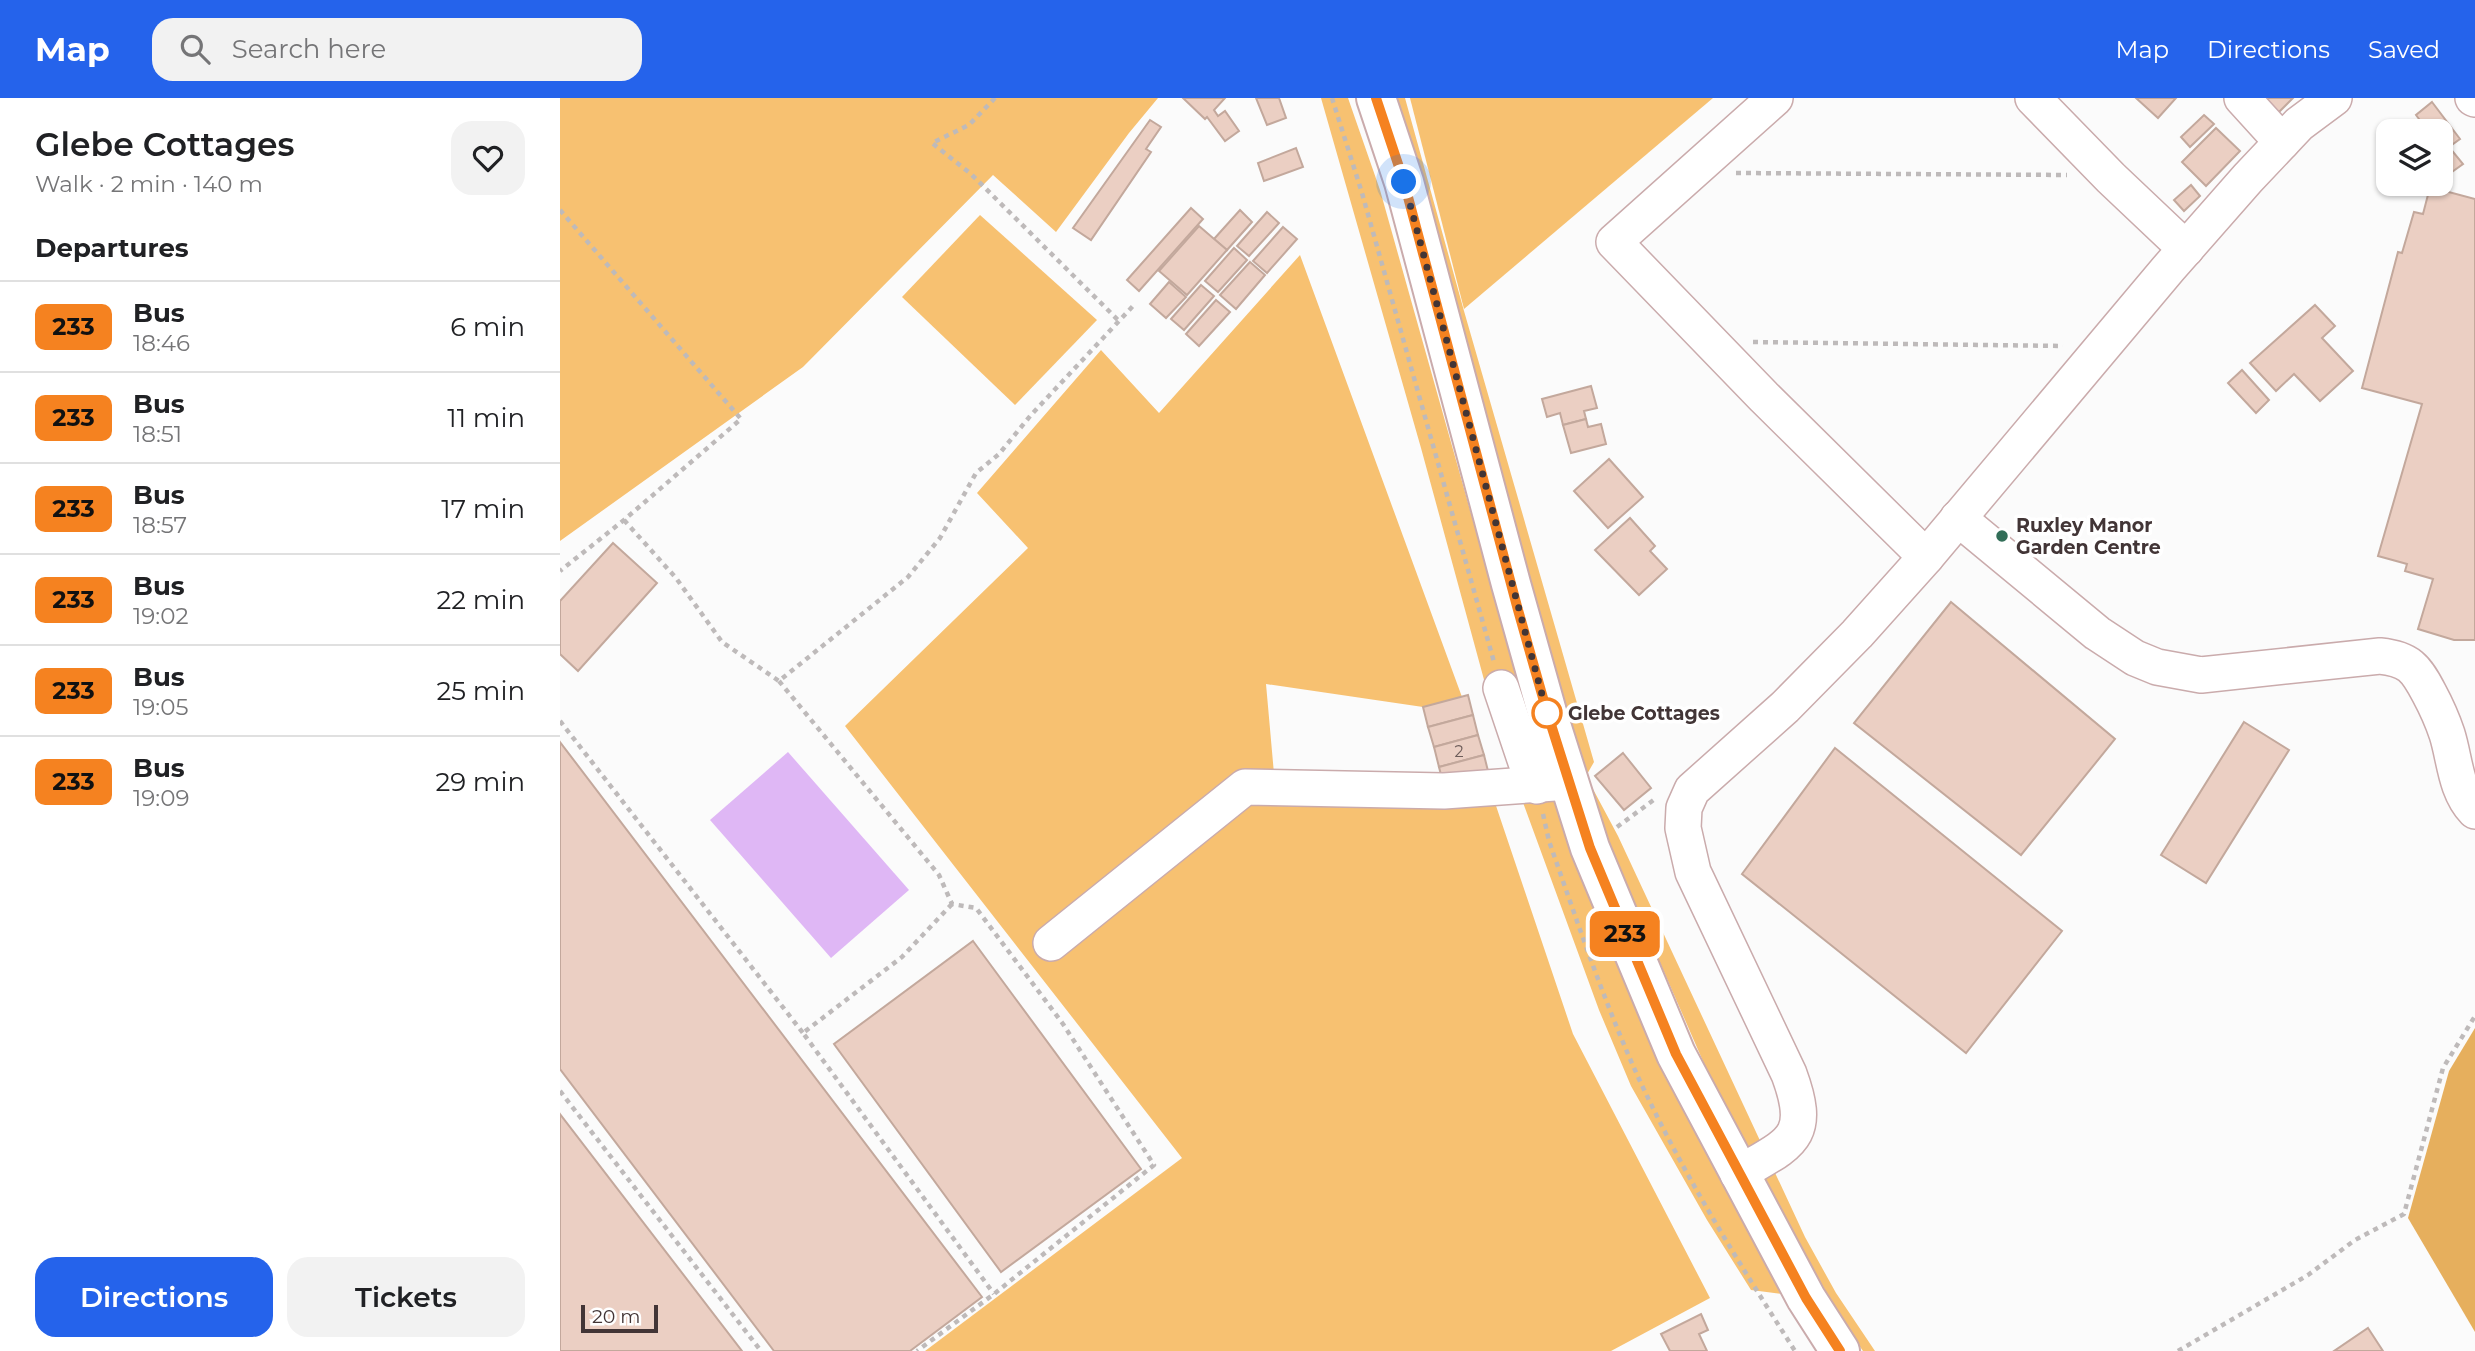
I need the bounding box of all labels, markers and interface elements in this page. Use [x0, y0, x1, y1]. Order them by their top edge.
search box [152, 18, 642, 81]
text: Map [35, 29, 110, 69]
icon: search [176, 30, 214, 68]
text: Search here [232, 33, 386, 65]
text: Map [2116, 35, 2169, 64]
text: Directions [2207, 35, 2330, 64]
text: Saved [2368, 35, 2440, 64]
map controls [2376, 119, 2453, 196]
button: layers [2376, 119, 2453, 196]
button: heart [451, 121, 525, 195]
text: Glebe Cottages [35, 124, 295, 164]
your location [1386, 164, 1421, 199]
text: Walk · 2 min · 140 m [35, 170, 263, 198]
text: Departures [35, 232, 189, 264]
text: Bus [133, 297, 185, 329]
text: 6 min [450, 311, 525, 343]
text: 233 [52, 312, 95, 341]
text: 18:46 [133, 329, 190, 357]
text: Bus [133, 388, 185, 420]
text: 11 min [447, 402, 525, 434]
text: 233 [52, 403, 95, 432]
text: 18:51 [133, 420, 182, 448]
text: Bus [133, 479, 185, 511]
text: 17 min [441, 493, 525, 525]
text: 233 [52, 494, 95, 523]
text: 18:57 [133, 511, 187, 539]
place label: Ruxley Manor Garden Centre [2016, 514, 2161, 559]
marker: Ruxley Manor Garden Centre [1994, 528, 2010, 544]
text: Bus [133, 570, 185, 602]
text: 22 min [436, 584, 525, 616]
text: 233 [52, 585, 95, 614]
text: 19:02 [133, 602, 188, 630]
text: Bus [133, 661, 185, 693]
text: 25 min [437, 675, 525, 707]
text: 233 [52, 676, 95, 705]
text: 19:05 [133, 693, 188, 721]
marker: Glebe Cottages [1532, 698, 1562, 728]
place label: Glebe Cottages [1568, 702, 1720, 725]
house number: 2 [1454, 742, 1464, 761]
text: Bus [133, 752, 185, 784]
text: 29 min [435, 766, 525, 798]
text: 233 [52, 767, 95, 796]
text: 19:09 [133, 784, 189, 812]
line badge: 233 [1585, 911, 1665, 957]
text: 233 [1604, 919, 1646, 948]
button: Directions [35, 1257, 273, 1337]
button: Tickets [287, 1257, 525, 1337]
scale bar [581, 1302, 658, 1334]
text: 20 m [592, 1305, 640, 1328]

